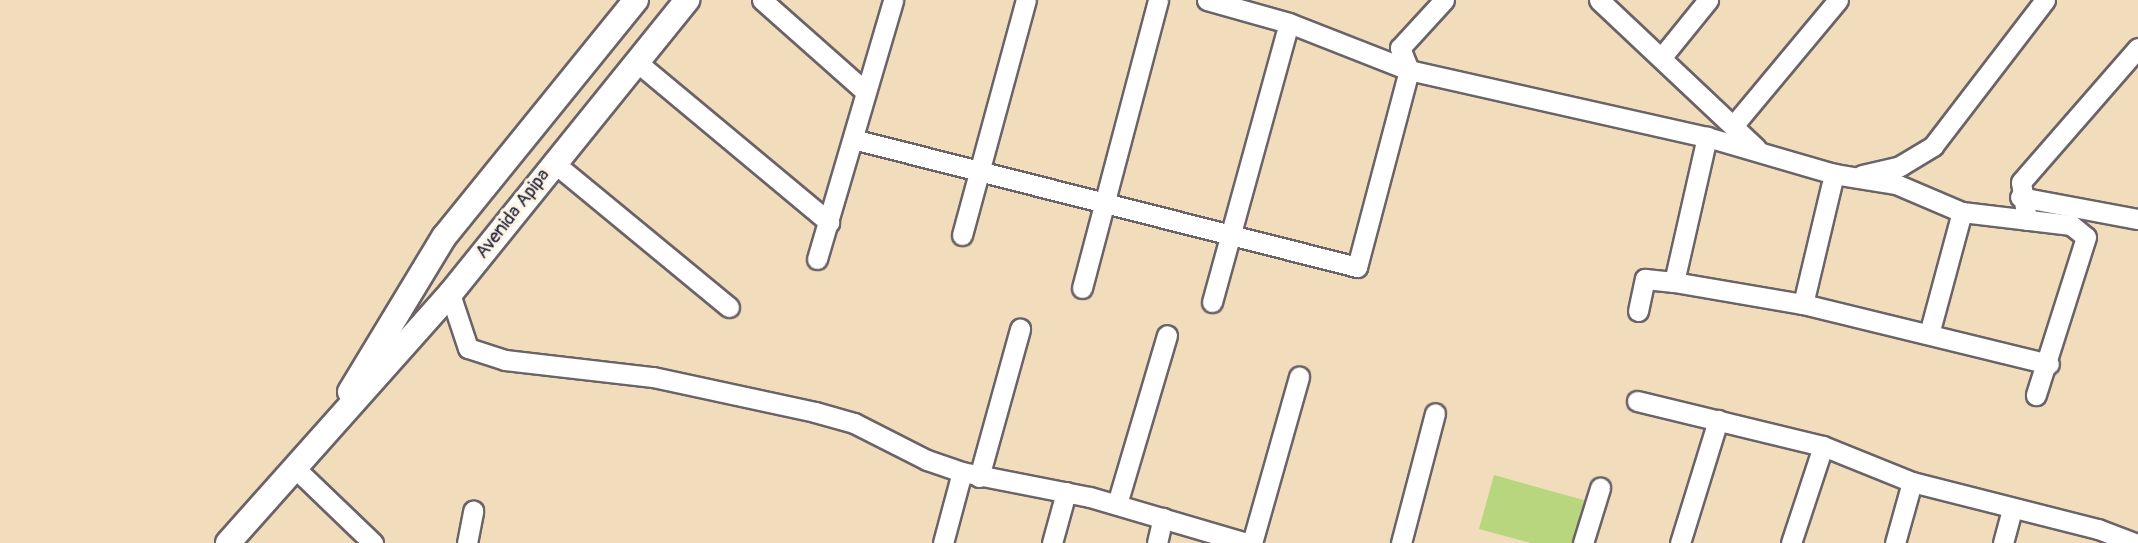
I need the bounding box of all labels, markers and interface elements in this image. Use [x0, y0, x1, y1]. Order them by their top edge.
street label: Avenida Apipa [471, 165, 555, 263]

